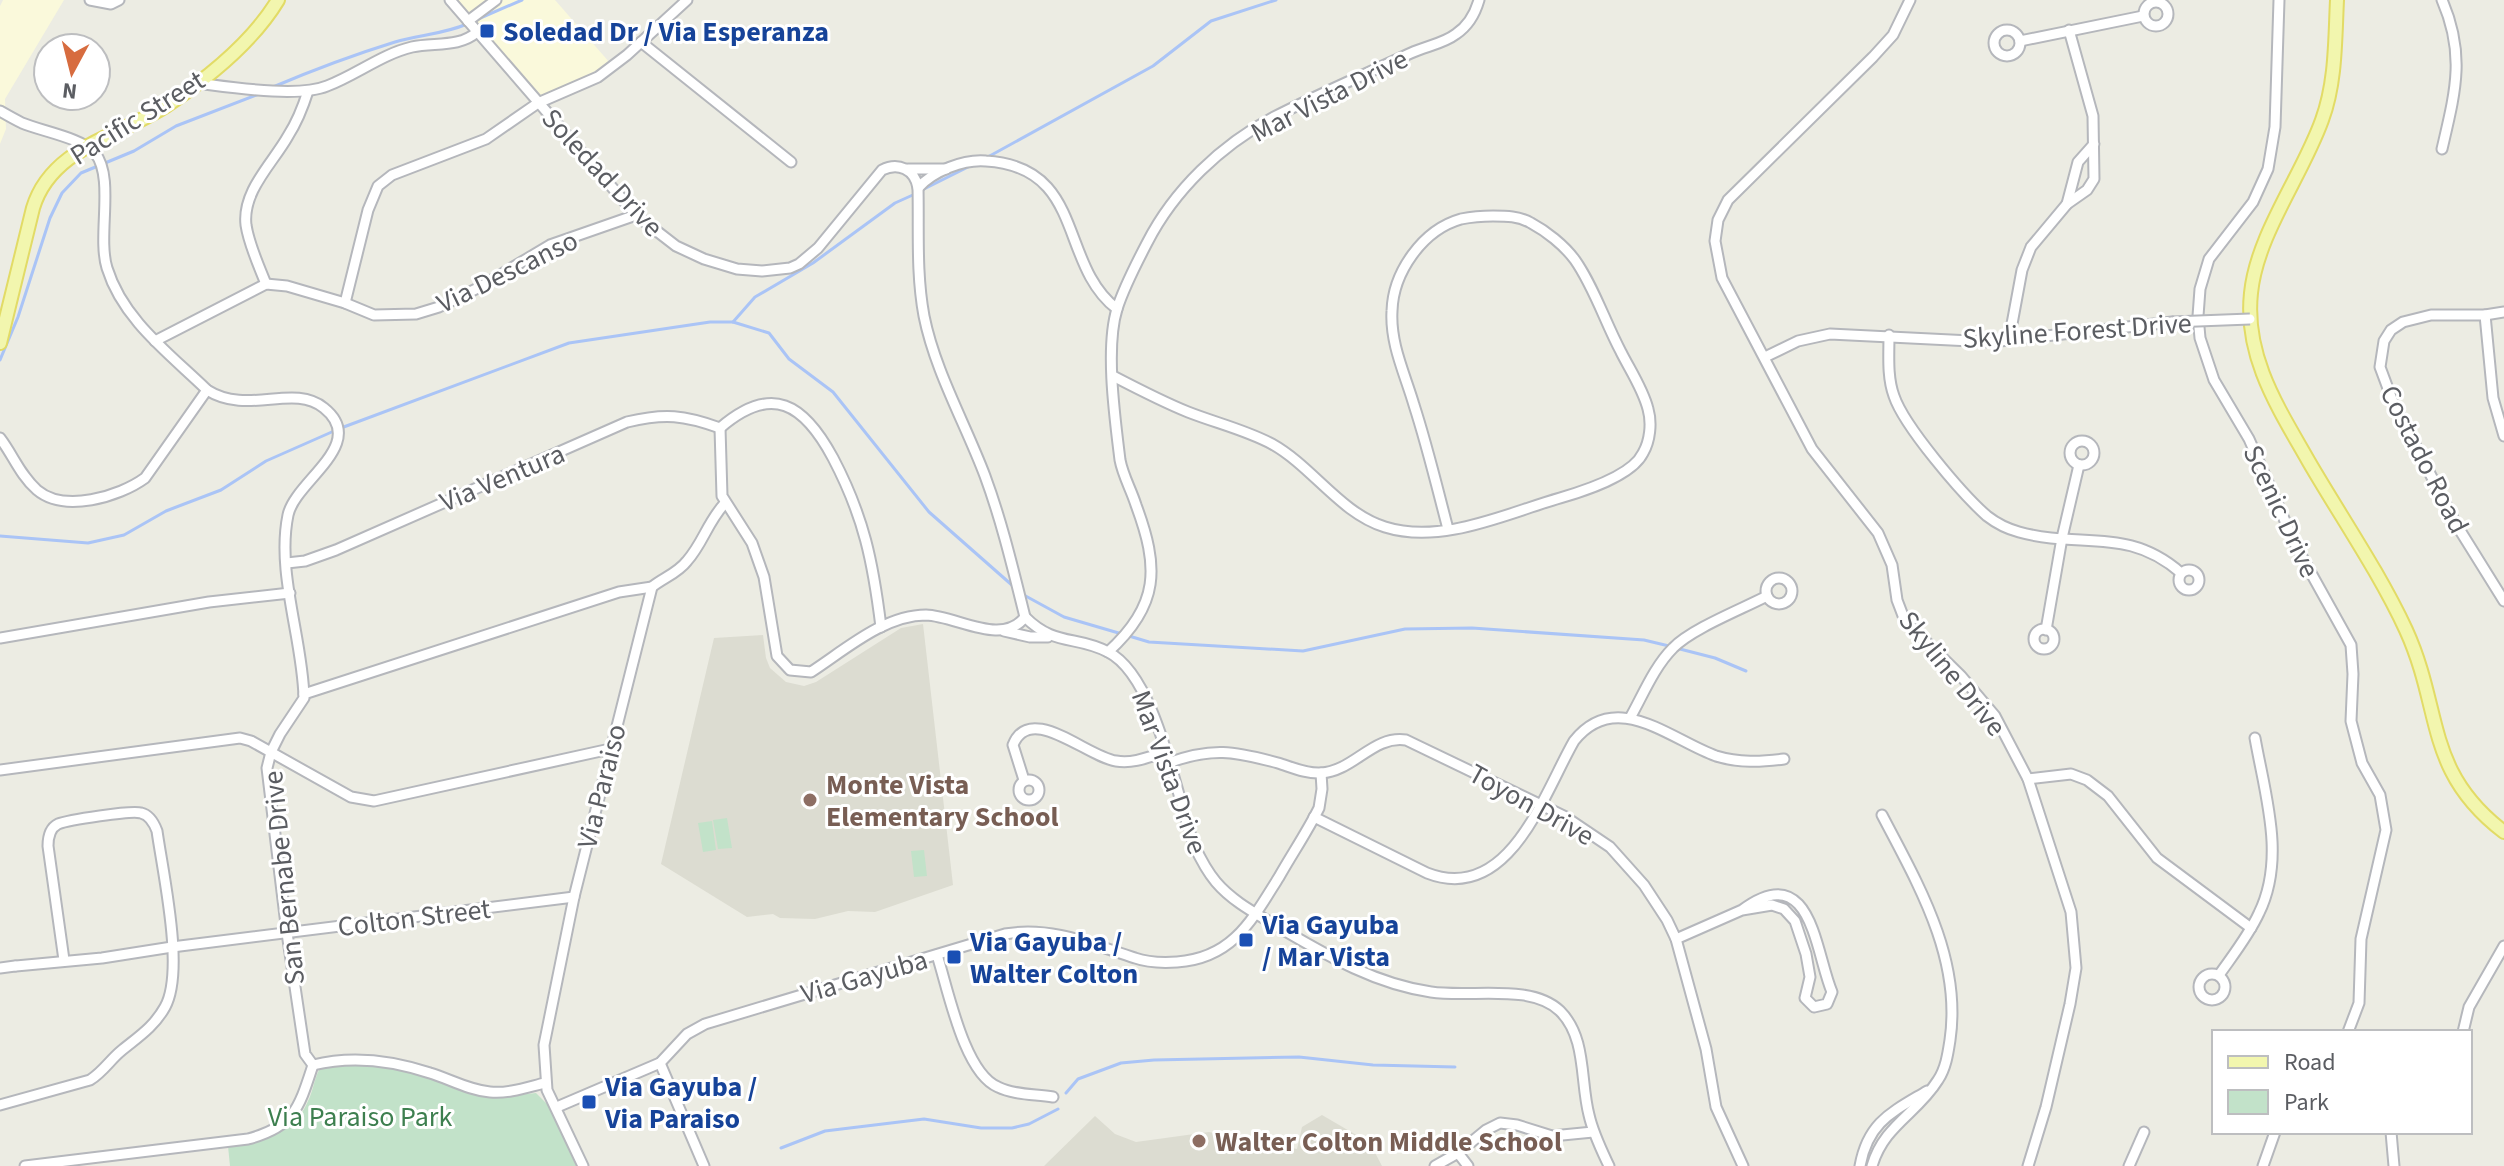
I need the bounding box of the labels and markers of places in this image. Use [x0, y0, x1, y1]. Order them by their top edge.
place label: Soledad Dr / Via Esperanza [503, 12, 829, 52]
marker: Soledad Dr / Via Esperanza [478, 22, 496, 40]
place label: Monte Vista Elementary School [826, 765, 1059, 837]
marker: Monte Vista Elementary School [801, 791, 819, 809]
place label: Via Gayuba / Mar Vista [1261, 905, 1399, 977]
place label: Via Gayuba / Walter Colton [969, 922, 1138, 994]
marker: Via Gayuba / Mar Vista [1237, 931, 1255, 949]
marker: Via Gayuba / Walter Colton [945, 948, 963, 966]
place label: Via Gayuba / Via Paraiso [604, 1067, 757, 1139]
marker: Via Gayuba / Via Paraiso [580, 1093, 598, 1111]
place label: Walter Colton Middle School [1215, 1122, 1562, 1162]
marker: Walter Colton Middle School [1190, 1132, 1208, 1150]

